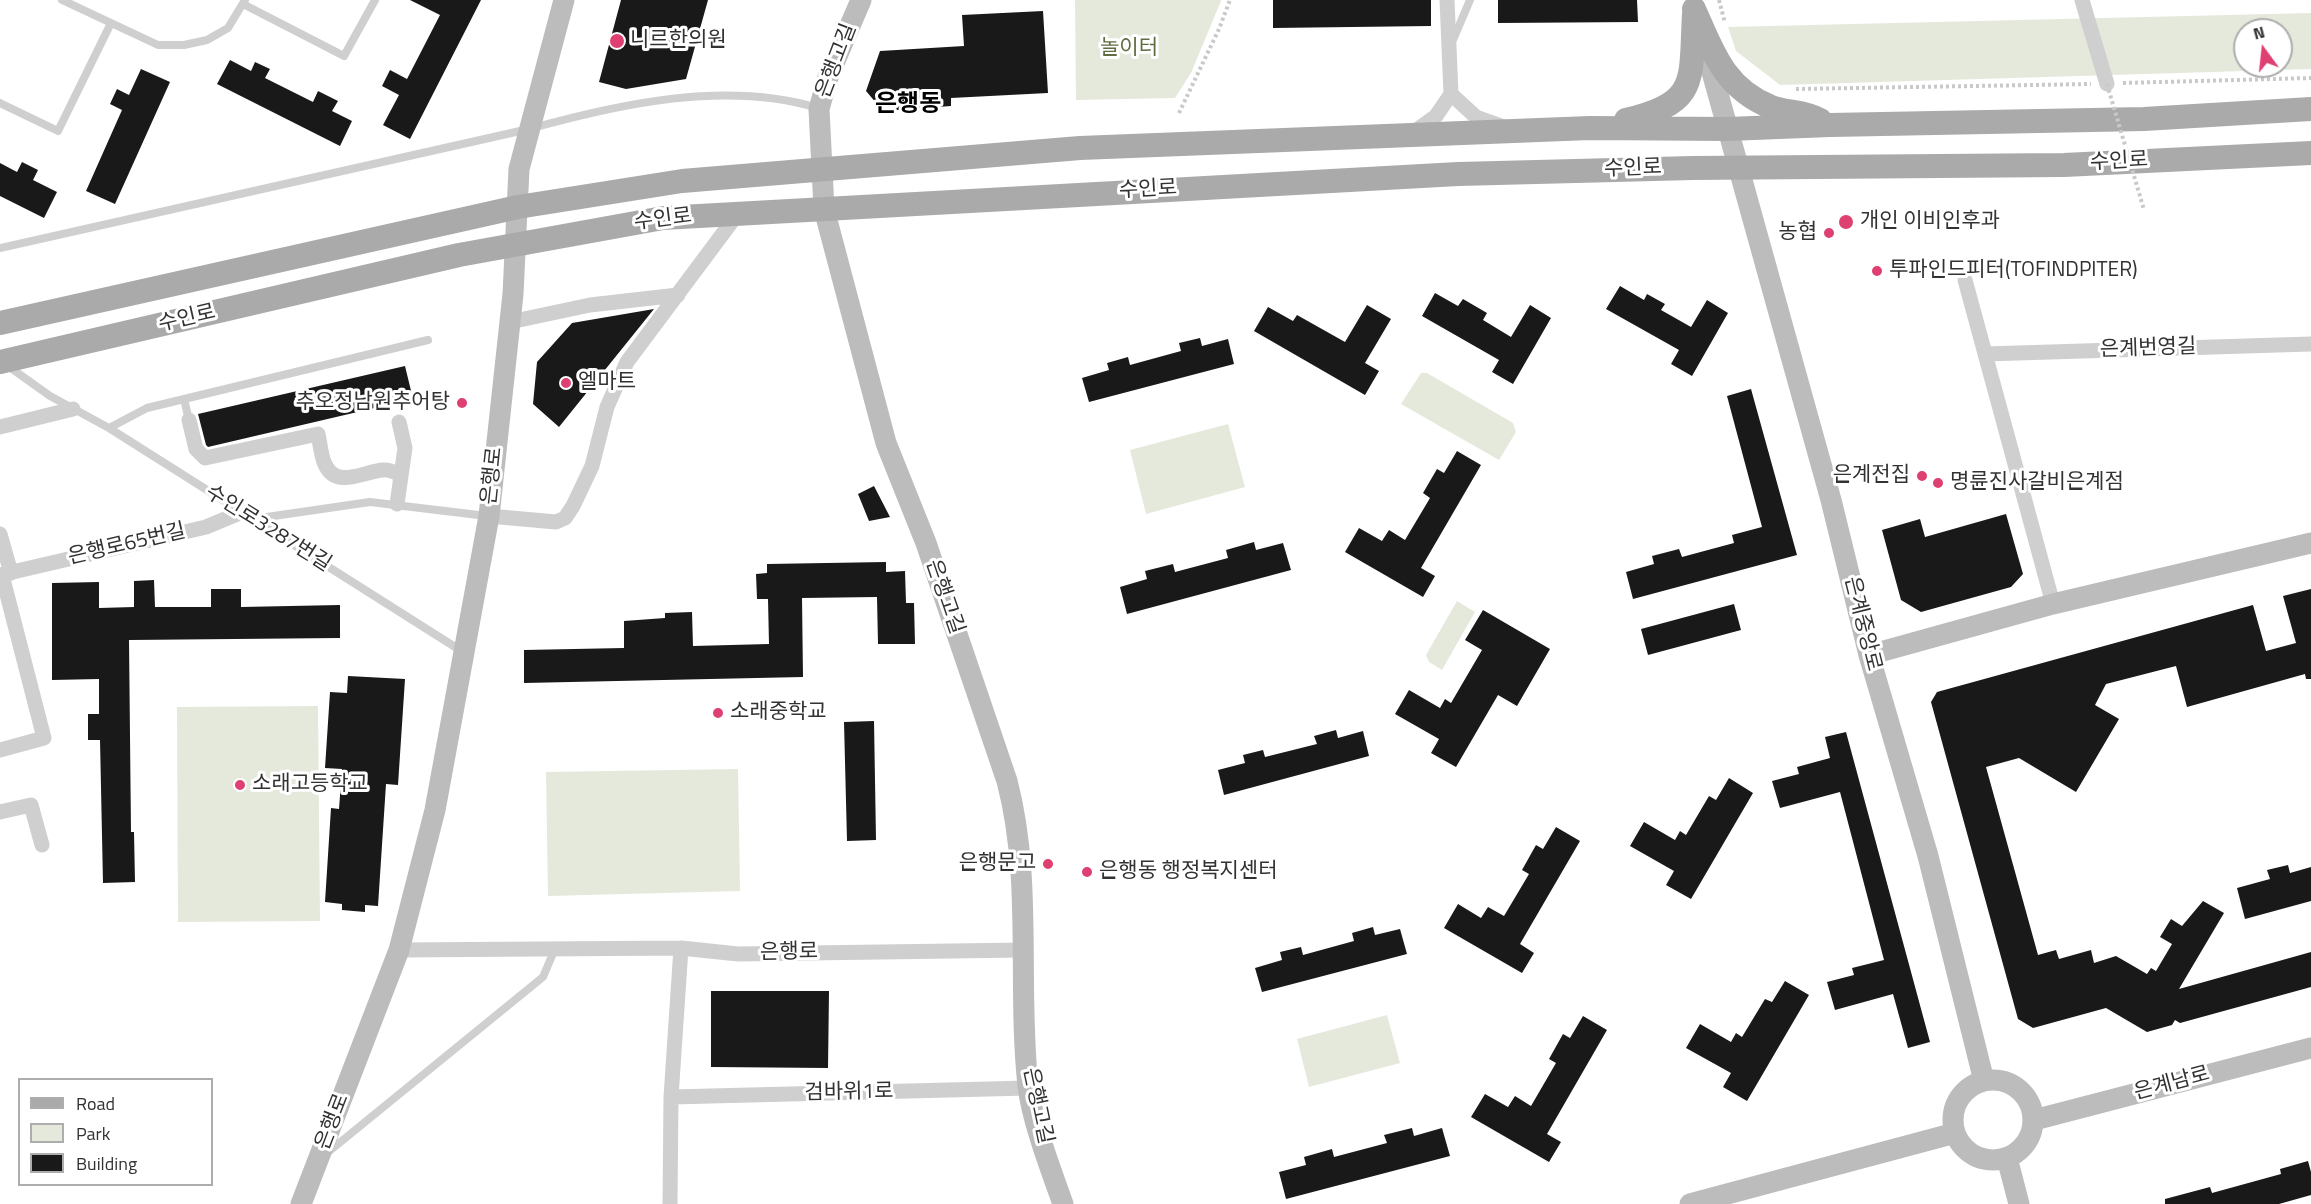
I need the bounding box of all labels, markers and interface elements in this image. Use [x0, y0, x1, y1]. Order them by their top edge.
north arrow [2233, 18, 2293, 78]
street label: 은행고길 [811, 20, 863, 102]
text: N [2250, 20, 2267, 46]
place label: 니르한의원 [630, 28, 727, 54]
marker: 니르한의원 [608, 32, 626, 50]
park label: 놀이터 [1100, 36, 1158, 62]
district label: 은행동 [875, 91, 941, 119]
street label: 수인로 [2089, 148, 2149, 176]
street label: 수인로 [1604, 155, 1662, 183]
street label: 수인로 [1118, 176, 1178, 204]
street label: 수인로 [633, 204, 693, 236]
place label: 개인 이비인후과 [1860, 209, 2000, 235]
marker: 개인 이비인후과 [1837, 213, 1855, 231]
place label: 농협 [1778, 220, 1817, 246]
marker: 농협 [1822, 226, 1836, 240]
place label: 투파인드피터(TOFINDPITER) [1889, 258, 2138, 284]
marker: 투파인드피터(TOFINDPITER) [1870, 264, 1884, 278]
street label: 수인로 [156, 300, 218, 338]
street label: 은계번영길 [2099, 335, 2197, 363]
place label: 엘마트 [578, 370, 636, 396]
marker: 엘마트 [559, 376, 573, 390]
place label: 추오정남원추어탕 [295, 390, 450, 416]
marker: 추오정남원추어탕 [455, 396, 469, 410]
street label: 은행로 [477, 446, 509, 506]
place label: 은계전집 [1833, 463, 1910, 489]
marker: 은계전집 [1915, 469, 1929, 483]
place label: 명륜진사갈비은계점 [1950, 470, 2124, 496]
marker: 명륜진사갈비은계점 [1931, 476, 1945, 490]
street label: 수인로3287번길 [200, 480, 336, 578]
street label: 은행로65번길 [66, 519, 188, 571]
street label: 은행고길 [920, 556, 968, 638]
street label: 은계중앙로 [1838, 574, 1886, 674]
place label: 소래중학교 [730, 700, 827, 726]
marker: 소래중학교 [711, 706, 725, 720]
place label: 소래고등학교 [252, 772, 368, 798]
marker: 소래고등학교 [233, 778, 247, 792]
place label: 은행문고 [959, 851, 1036, 877]
marker: 은행문고 [1041, 857, 1055, 871]
place label: 은행동 행정복지센터 [1099, 859, 1277, 885]
marker: 은행동 행정복지센터 [1080, 865, 1094, 879]
street label: 은행로 [760, 940, 818, 966]
street label: 은계남로 [2131, 1062, 2213, 1106]
street label: 은행고길 [1017, 1066, 1057, 1146]
legend [18, 1078, 213, 1186]
street label: 검바위1로 [804, 1080, 894, 1106]
text: Road [76, 1090, 115, 1117]
street label: 은행로 [311, 1090, 355, 1154]
text: Park [76, 1120, 110, 1147]
text: Building [76, 1150, 137, 1177]

